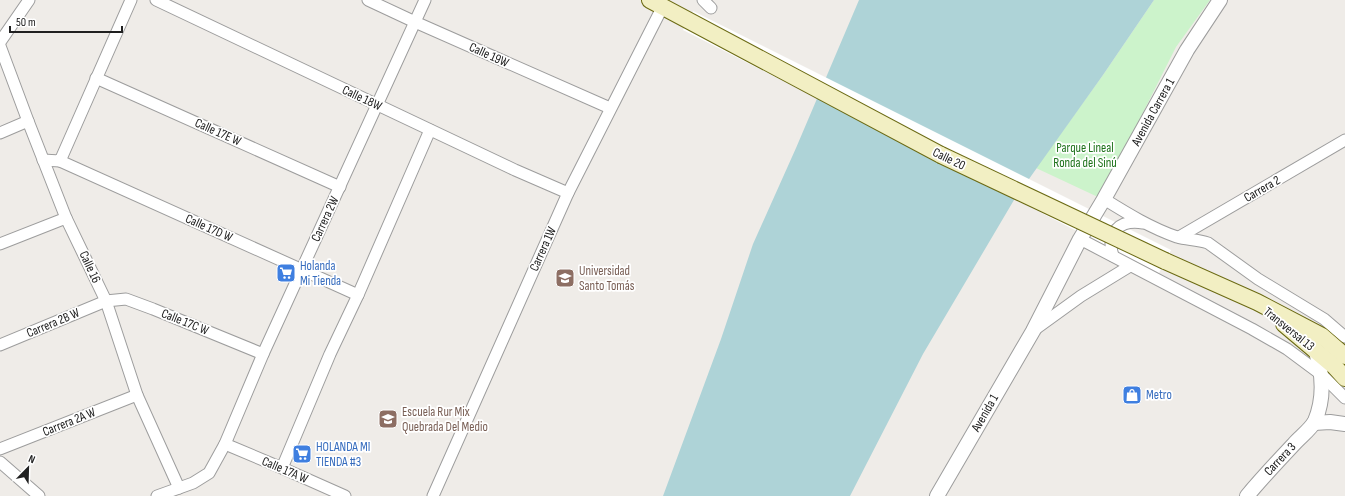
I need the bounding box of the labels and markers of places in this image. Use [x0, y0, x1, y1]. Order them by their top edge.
place label: Holanda Mi Tienda [300, 258, 341, 289]
supermarket icon: Holanda Mi Tienda [275, 262, 297, 284]
place label: Universidad Santo Tomás [579, 263, 635, 294]
school or university icon: Universidad Santo Tomás [554, 267, 576, 289]
shop icon: Metro [1121, 384, 1143, 406]
place label: Metro [1146, 387, 1172, 403]
place label: Escuela Rur Mix Quebrada Del Medio [402, 404, 488, 435]
school or university icon: Escuela Rur Mix Quebrada Del Medio [377, 408, 399, 430]
place label: HOLANDA MI TIENDA #3 [316, 439, 370, 470]
supermarket icon: HOLANDA MI TIENDA #3 [291, 443, 313, 465]

